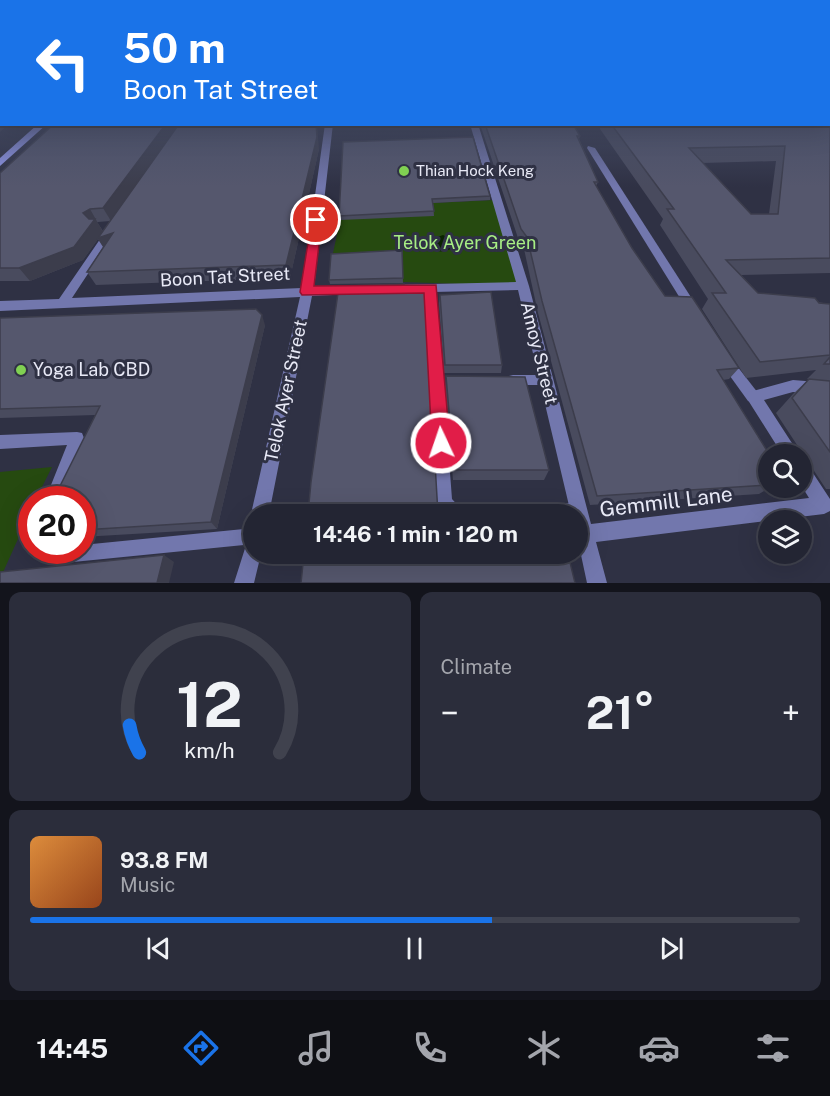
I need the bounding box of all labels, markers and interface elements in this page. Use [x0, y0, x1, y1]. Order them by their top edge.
text: 50 m [123, 23, 226, 72]
icon: left [24, 24, 102, 102]
text: Boon Tat Street [123, 73, 319, 105]
place label: Thian Hock Keng [416, 162, 534, 179]
marker: Thian Hock Keng [397, 164, 411, 178]
pin [290, 194, 341, 245]
icon: arrive [299, 203, 332, 236]
park label: Telok Ayer Green [394, 232, 536, 253]
street label: Boon Tat Street [159, 263, 291, 290]
street label: Amoy Street [517, 299, 562, 406]
street label: Telok Ayer Street [260, 318, 311, 464]
place label: Yoga Lab CBD [33, 359, 150, 380]
marker: Yoga Lab CBD [14, 363, 28, 377]
position arrow [409, 411, 473, 475]
map controls [758, 444, 812, 564]
button: search [758, 444, 812, 498]
street label: Gemmill Lane [598, 481, 734, 522]
speed limit sign: 20 [18, 486, 96, 564]
button: layers [758, 510, 812, 564]
text: 14:46 · 1 min · 120 m [313, 521, 518, 547]
text: Climate [441, 655, 512, 679]
text: 12 [177, 668, 243, 741]
text: 21° [586, 686, 655, 739]
text: − [441, 694, 459, 732]
text: + [782, 694, 800, 732]
text: km/h [185, 739, 235, 764]
text: 93.8 FM [120, 847, 208, 873]
text: Music [120, 873, 175, 897]
icon: previous [142, 932, 175, 965]
icon: pause [398, 932, 431, 965]
icon: next [655, 932, 688, 965]
icon: directions [180, 1027, 222, 1069]
icon: music [295, 1027, 337, 1069]
icon: phone [409, 1027, 451, 1069]
icon: climate [523, 1027, 565, 1069]
icon: car [638, 1027, 680, 1069]
icon: filters [752, 1027, 794, 1069]
text: 14:45 [36, 1032, 108, 1064]

